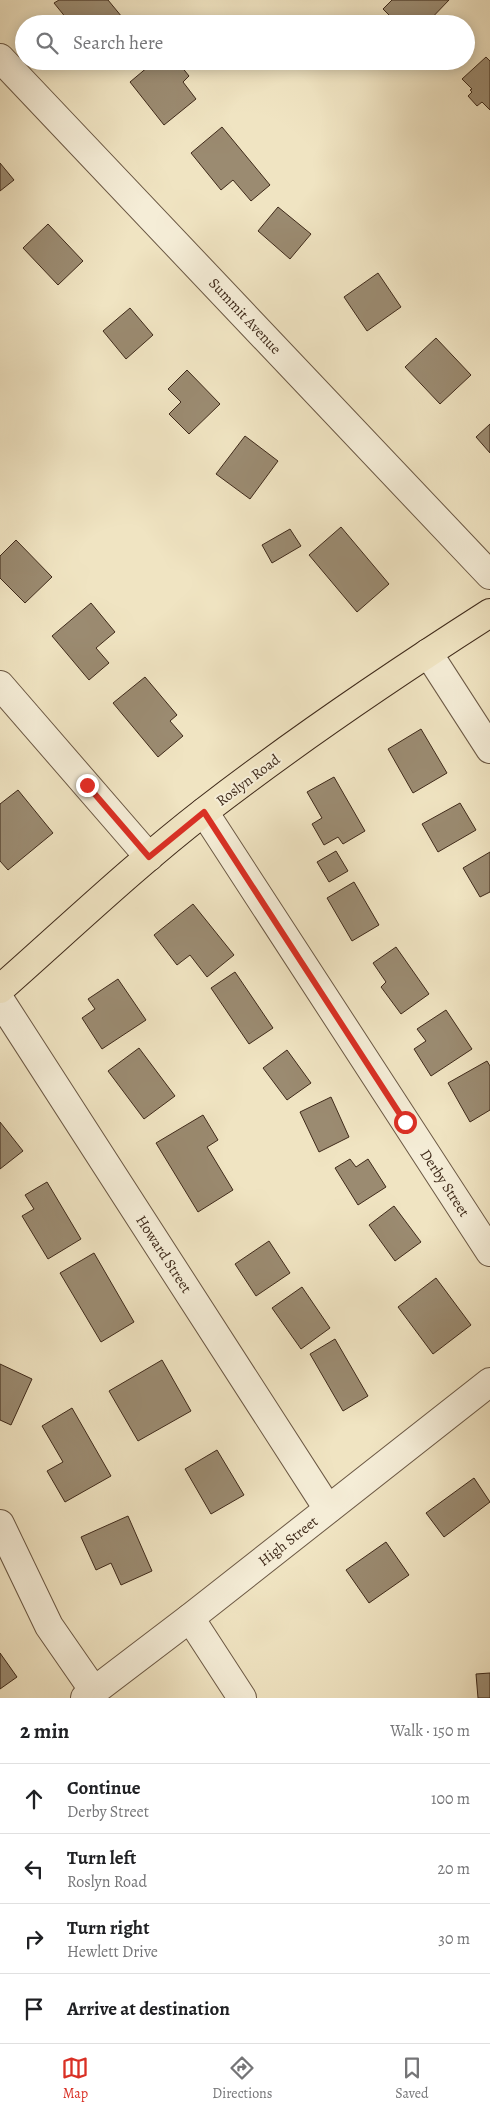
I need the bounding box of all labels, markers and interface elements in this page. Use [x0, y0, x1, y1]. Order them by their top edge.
search box [15, 15, 475, 70]
icon: search [33, 29, 61, 57]
text: Search here [73, 30, 163, 56]
street label: Summit Avenue [204, 273, 286, 359]
street label: Roslyn Road [212, 749, 285, 811]
route end [76, 774, 99, 797]
route start [394, 1111, 417, 1134]
street label: Derby Street [416, 1145, 474, 1221]
street label: Howard Street [131, 1211, 197, 1297]
street label: High Street [254, 1511, 322, 1571]
text: 2 min [20, 1717, 69, 1745]
text: Walk · 150 m [390, 1720, 470, 1742]
text: Continue [67, 1775, 141, 1801]
icon: ahead [20, 1785, 48, 1813]
text: 100 m [431, 1788, 470, 1810]
text: Derby Street [67, 1801, 149, 1823]
text: Turn left [67, 1845, 136, 1871]
icon: left [20, 1855, 48, 1883]
text: 20 m [437, 1858, 470, 1880]
text: Roslyn Road [67, 1871, 147, 1893]
text: Turn right [67, 1915, 149, 1941]
icon: right [20, 1925, 48, 1953]
text: 30 m [438, 1928, 470, 1950]
text: Hewlett Drive [67, 1941, 158, 1963]
icon: arrive [20, 1995, 48, 2023]
text: Arrive at destination [67, 1996, 230, 2022]
tab: Map [61, 2054, 89, 2103]
tab: Directions [212, 2054, 272, 2103]
tab: Saved [395, 2054, 429, 2103]

